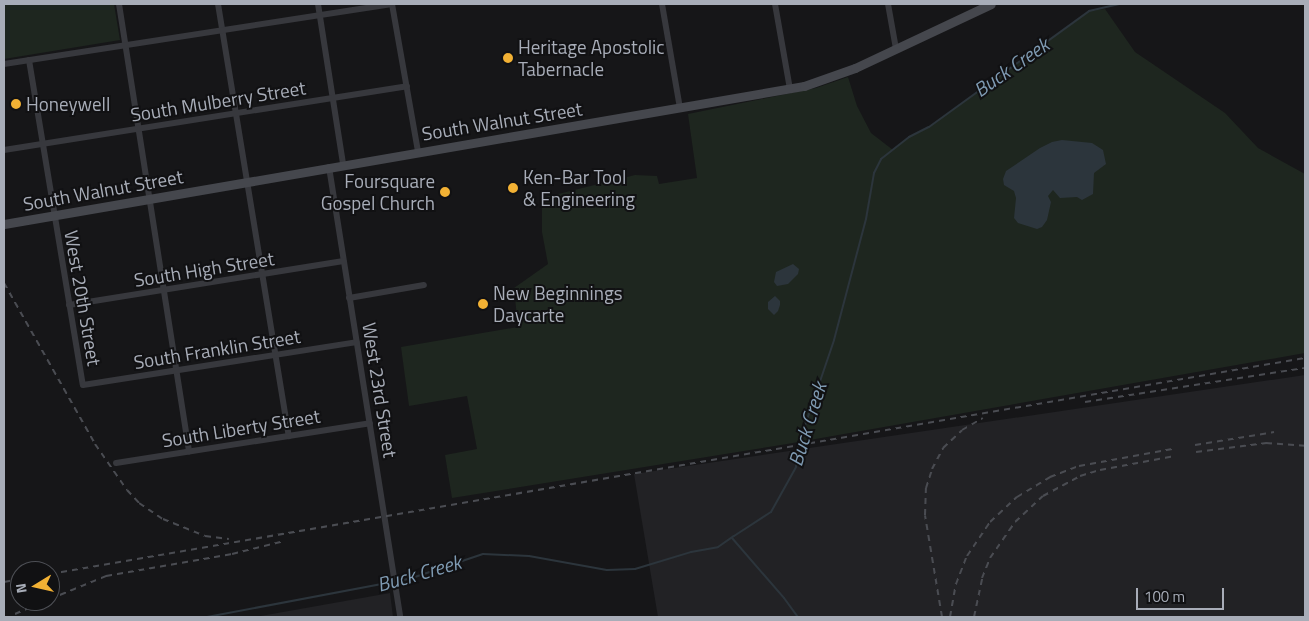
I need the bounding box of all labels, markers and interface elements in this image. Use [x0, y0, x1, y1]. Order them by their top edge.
water label: Buck Creek [969, 32, 1053, 102]
place label: Heritage Apostolic Tabernacle [518, 36, 665, 80]
marker: Heritage Apostolic Tabernacle [502, 52, 514, 64]
street label: South Mulberry Street [129, 76, 307, 126]
place label: Honeywell [26, 93, 110, 115]
street label: South Walnut Street [420, 97, 584, 145]
marker: Honeywell [10, 98, 22, 110]
street label: South Walnut Street [21, 165, 185, 215]
place label: Ken-Bar Tool & Engineering [523, 166, 635, 210]
place label: Foursquare Gospel Church [321, 170, 435, 214]
marker: Ken-Bar Tool & Engineering [507, 182, 519, 194]
marker: Foursquare Gospel Church [439, 186, 451, 198]
street label: West 20th Street [60, 229, 106, 367]
street label: South High Street [132, 247, 276, 291]
place label: New Beginnings Daycarte [493, 282, 623, 326]
marker: New Beginnings Daycarte [477, 298, 489, 310]
street label: West 23rd Street [358, 321, 402, 459]
street label: South Franklin Street [132, 325, 302, 373]
water label: Buck Creek [783, 379, 831, 469]
street label: South Liberty Street [160, 404, 322, 452]
water label: Buck Creek [374, 550, 464, 596]
north arrow [10, 561, 60, 611]
scale bar [1139, 578, 1226, 610]
text: N [10, 582, 32, 595]
text: 100 m [1144, 585, 1185, 608]

